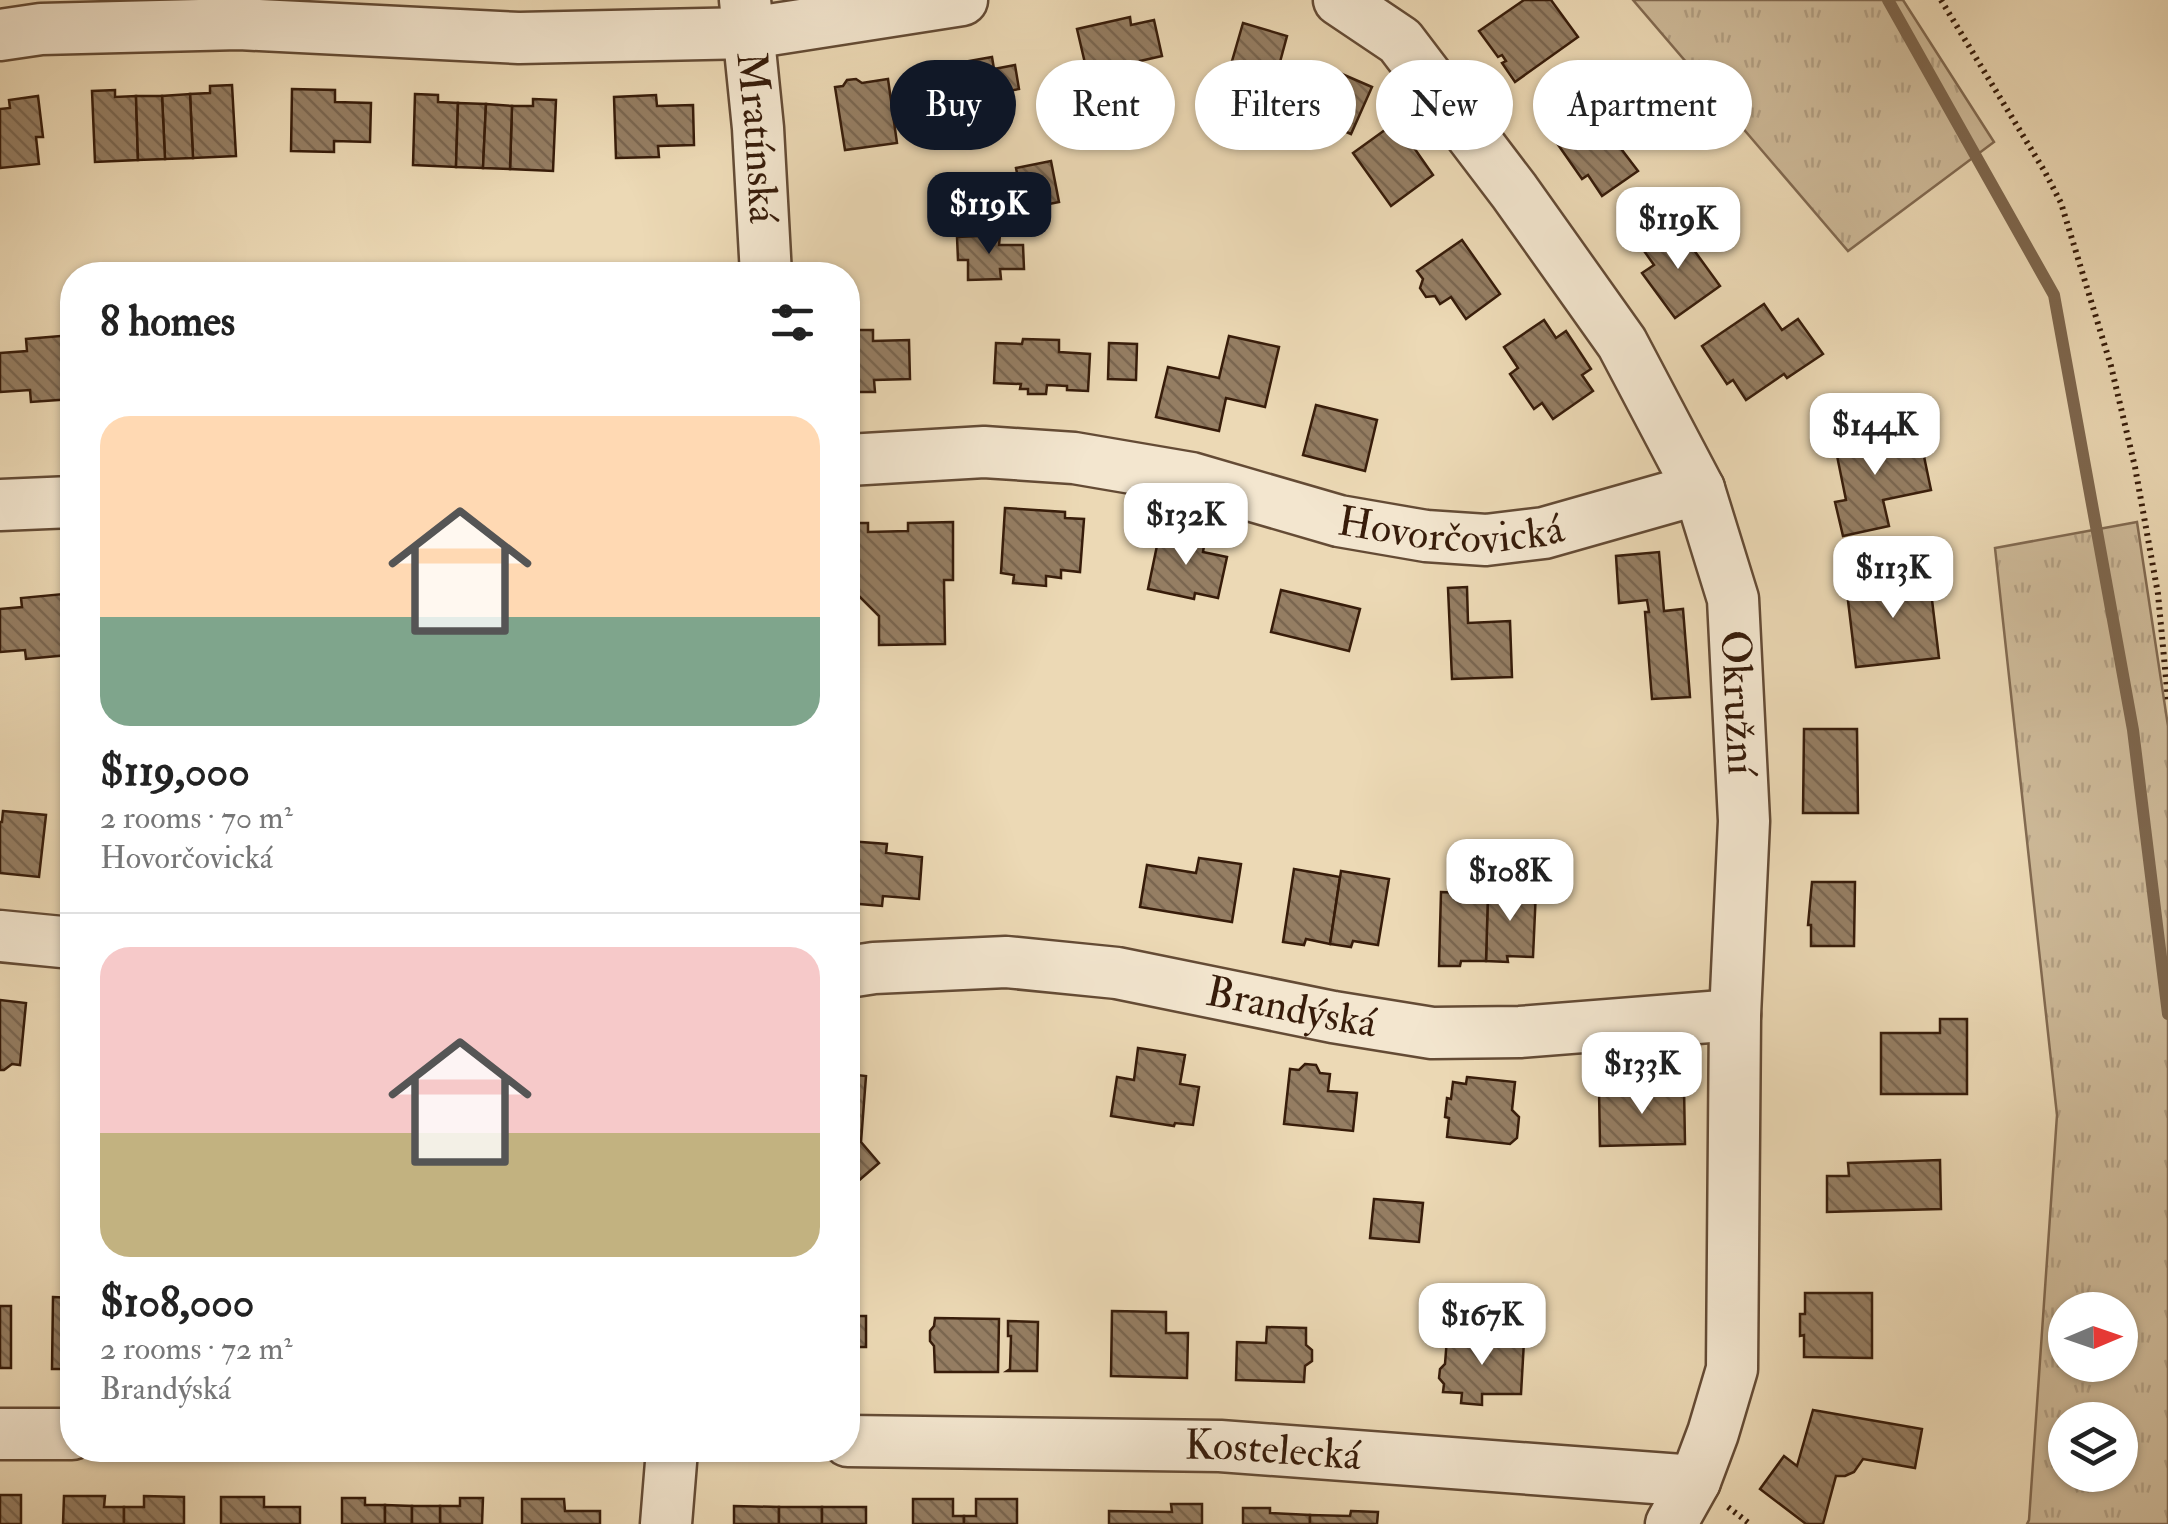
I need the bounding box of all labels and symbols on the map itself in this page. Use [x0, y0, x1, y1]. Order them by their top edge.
street label: Mratínská [724, 49, 789, 225]
pin: $119K [919, 172, 1059, 257]
pin: $119K [1608, 187, 1748, 272]
pin: $144K [1805, 393, 1945, 478]
pin: $132K [1116, 483, 1256, 568]
street label: Hovorčovická [1334, 495, 1570, 567]
pin: $113K [1823, 536, 1963, 621]
street label: Okružní [1709, 629, 1768, 779]
pin: $108K [1440, 839, 1580, 924]
street label: Brandýská [1202, 966, 1381, 1050]
pin: $133K [1572, 1032, 1712, 1117]
pin: $167K [1412, 1283, 1552, 1368]
north arrow [2048, 1292, 2138, 1382]
street label: Kostelecká [1184, 1420, 1364, 1482]

